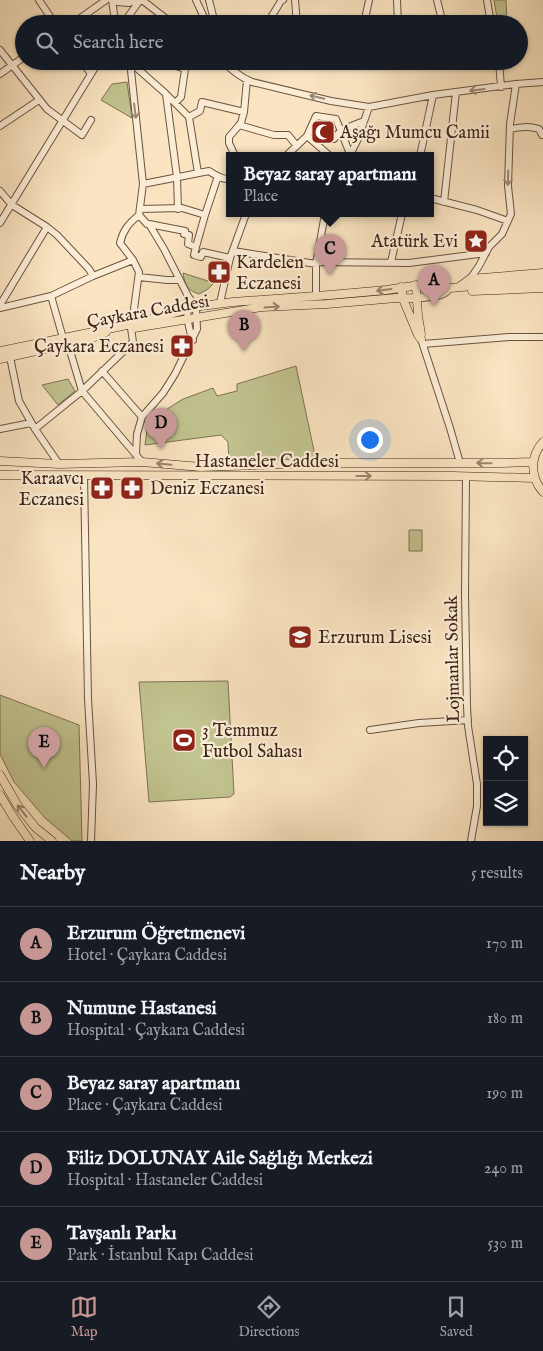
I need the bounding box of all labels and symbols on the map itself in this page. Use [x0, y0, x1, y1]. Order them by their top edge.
one-way arrow [470, 85, 486, 95]
one-way arrow [309, 92, 325, 102]
one-way arrow [130, 102, 140, 118]
mosque icon: Aşağı Mumcu Camii [310, 119, 336, 145]
place label: Aşağı Mumcu Camii [339, 122, 490, 145]
one-way arrow [504, 170, 513, 186]
place icon: Atatürk Evi [463, 228, 489, 254]
place label: Atatürk Evi [370, 231, 458, 254]
pin: C [314, 234, 346, 275]
place label: Kardelen Eczanesi [236, 252, 304, 296]
pharmacy icon: Kardelen Eczanesi [206, 259, 232, 285]
pin: A [418, 265, 450, 306]
one-way arrow [377, 285, 393, 295]
street label: Çaykara Caddesi [85, 290, 212, 335]
one-way arrow [264, 302, 280, 311]
pin: B [228, 310, 260, 351]
pharmacy icon: Çaykara Eczanesi [169, 333, 195, 359]
place label: Çaykara Eczanesi [34, 336, 164, 359]
pin: D [145, 408, 177, 449]
your location [357, 427, 383, 453]
street label: Hastaneler Caddesi [195, 451, 339, 474]
one-way arrow [476, 458, 492, 468]
one-way arrow [157, 459, 173, 469]
place label: Karaavcı Eczanesi [19, 468, 84, 512]
one-way arrow [355, 471, 371, 481]
pharmacy icon: Karaavcı Eczanesi [89, 475, 115, 501]
pharmacy icon: Deniz Eczanesi [119, 475, 145, 501]
place label: Deniz Eczanesi [150, 478, 265, 501]
street label: Lojmanlar Sokak [441, 595, 466, 723]
school or university icon: Erzurum Lisesi [287, 624, 313, 650]
place label: Erzurum Lisesi [318, 627, 432, 650]
place label: 3 Temmuz Futbol Sahası [202, 720, 303, 764]
pin: E [28, 727, 60, 768]
sports icon: 3 Temmuz Futbol Sahası [171, 727, 197, 753]
one-way arrow [17, 804, 27, 818]

